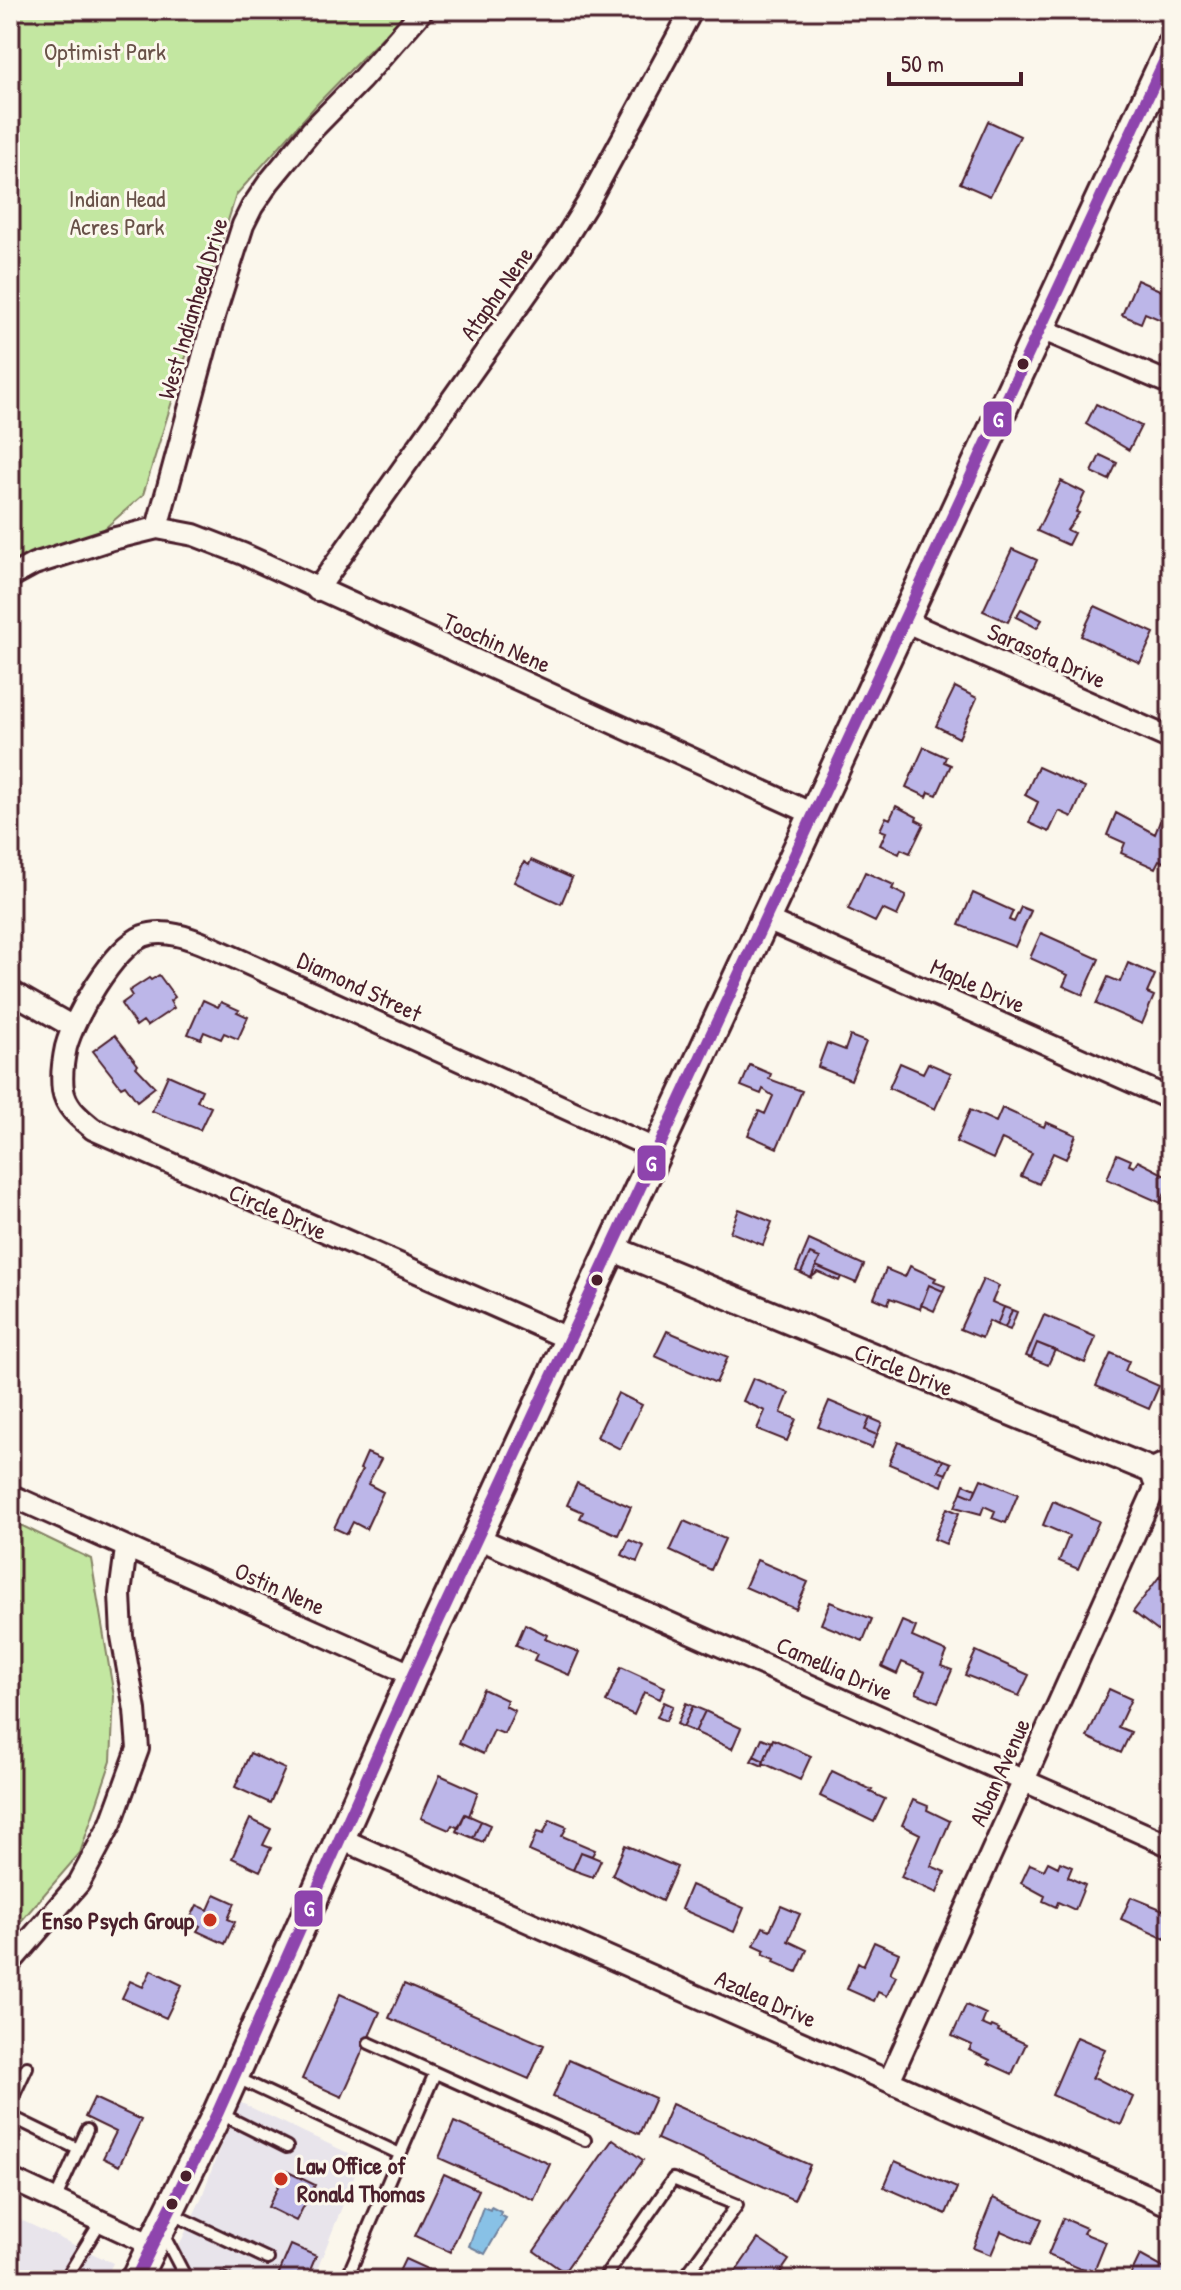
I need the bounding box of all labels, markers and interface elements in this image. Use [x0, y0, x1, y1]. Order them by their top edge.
park label: Optimist Park [44, 35, 166, 67]
scale bar [889, 36, 1021, 86]
text: 50 m [901, 47, 944, 79]
park label: Indian Head Acres Park [69, 182, 165, 242]
street label: West Indianhead Drive [149, 213, 235, 403]
street label: Atapha Nene [452, 239, 540, 346]
unlabelled marker [1015, 356, 1031, 372]
line badge: G [982, 400, 1013, 438]
text: G [993, 404, 1004, 434]
street label: Toochin Nene [438, 604, 556, 680]
street label: Sarasota Drive [983, 615, 1112, 695]
street label: Diamond Street [293, 943, 428, 1029]
street label: Maple Drive [926, 950, 1031, 1020]
line badge: G [636, 1144, 667, 1182]
text: G [646, 1148, 657, 1178]
street label: Circle Drive [224, 1175, 332, 1247]
unlabelled marker [589, 1272, 605, 1288]
street label: Circle Drive [850, 1335, 958, 1403]
street label: Ostin Nene [230, 1554, 330, 1622]
street label: Camellia Drive [772, 1628, 899, 1708]
street label: Alban Avenue [961, 1713, 1037, 1831]
line badge: G [293, 1889, 324, 1928]
text: G [304, 1893, 315, 1923]
place label: Enso Psych Group [42, 1904, 195, 1937]
marker: Enso Psych Group [201, 1911, 219, 1929]
street label: Azalea Drive [710, 1962, 822, 2035]
place label: Law Office of Ronald Thomas [297, 2149, 425, 2209]
unlabelled marker [178, 2168, 194, 2184]
marker: Law Office of Ronald Thomas [272, 2170, 290, 2188]
unlabelled marker [164, 2196, 180, 2212]

